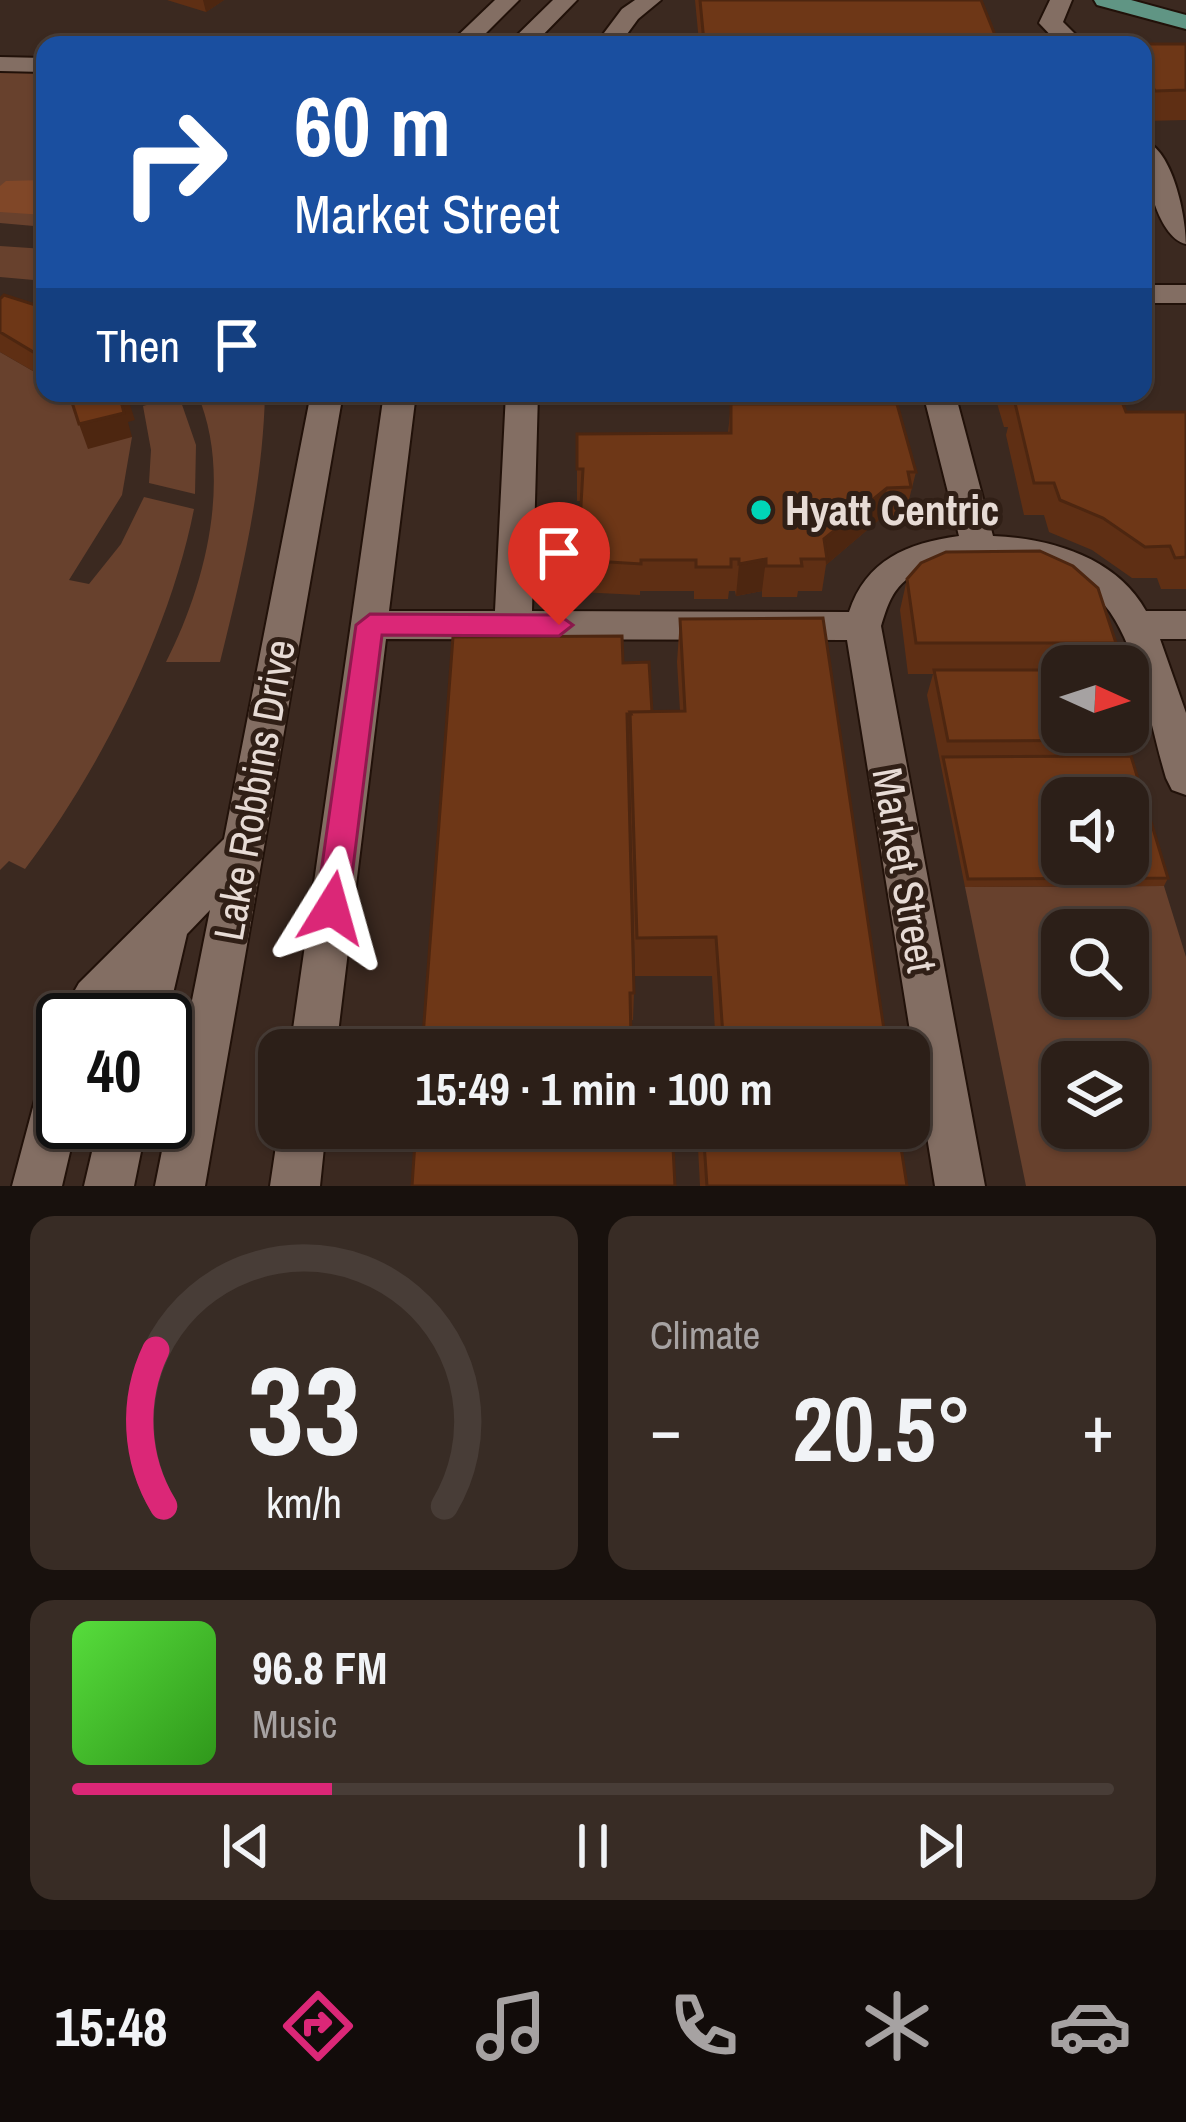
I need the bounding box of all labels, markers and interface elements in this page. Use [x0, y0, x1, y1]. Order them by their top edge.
text: 60 m [294, 69, 451, 182]
icon: right [96, 84, 252, 240]
text: Market Street [294, 177, 560, 250]
icon: arrive [204, 312, 270, 378]
text: Then [96, 315, 180, 376]
place label: Hyatt Centric [785, 482, 999, 538]
marker: Hyatt Centric [748, 497, 774, 523]
pin [508, 502, 610, 625]
icon: arrive [526, 520, 592, 586]
street label: Lake Robbins Drive [200, 635, 308, 945]
north arrow [1041, 645, 1149, 753]
map controls [1041, 645, 1149, 1149]
street label: Market Street [859, 763, 951, 977]
button: sound [1041, 777, 1149, 885]
position arrow [269, 845, 395, 971]
button: search [1041, 909, 1149, 1017]
speed limit sign: 40 [36, 993, 192, 1149]
button: layers [1041, 1041, 1149, 1149]
text: 15:49 · 1 min · 100 m [416, 1058, 772, 1119]
text: Climate [650, 1309, 760, 1361]
text: 33 [247, 1326, 361, 1494]
text: 20.5° [792, 1368, 972, 1489]
text: − [650, 1384, 682, 1473]
text: + [1082, 1384, 1114, 1473]
text: km/h [266, 1474, 342, 1531]
text: 96.8 FM [252, 1637, 387, 1698]
text: Music [252, 1698, 337, 1750]
icon: previous [213, 1813, 279, 1879]
icon: pause [560, 1813, 626, 1879]
icon: next [907, 1813, 973, 1879]
icon: directions [276, 1984, 360, 2068]
icon: music [469, 1984, 553, 2068]
icon: phone [662, 1984, 746, 2068]
icon: climate [855, 1984, 939, 2068]
icon: car [1048, 1984, 1132, 2068]
text: 15:48 [54, 1990, 168, 2063]

